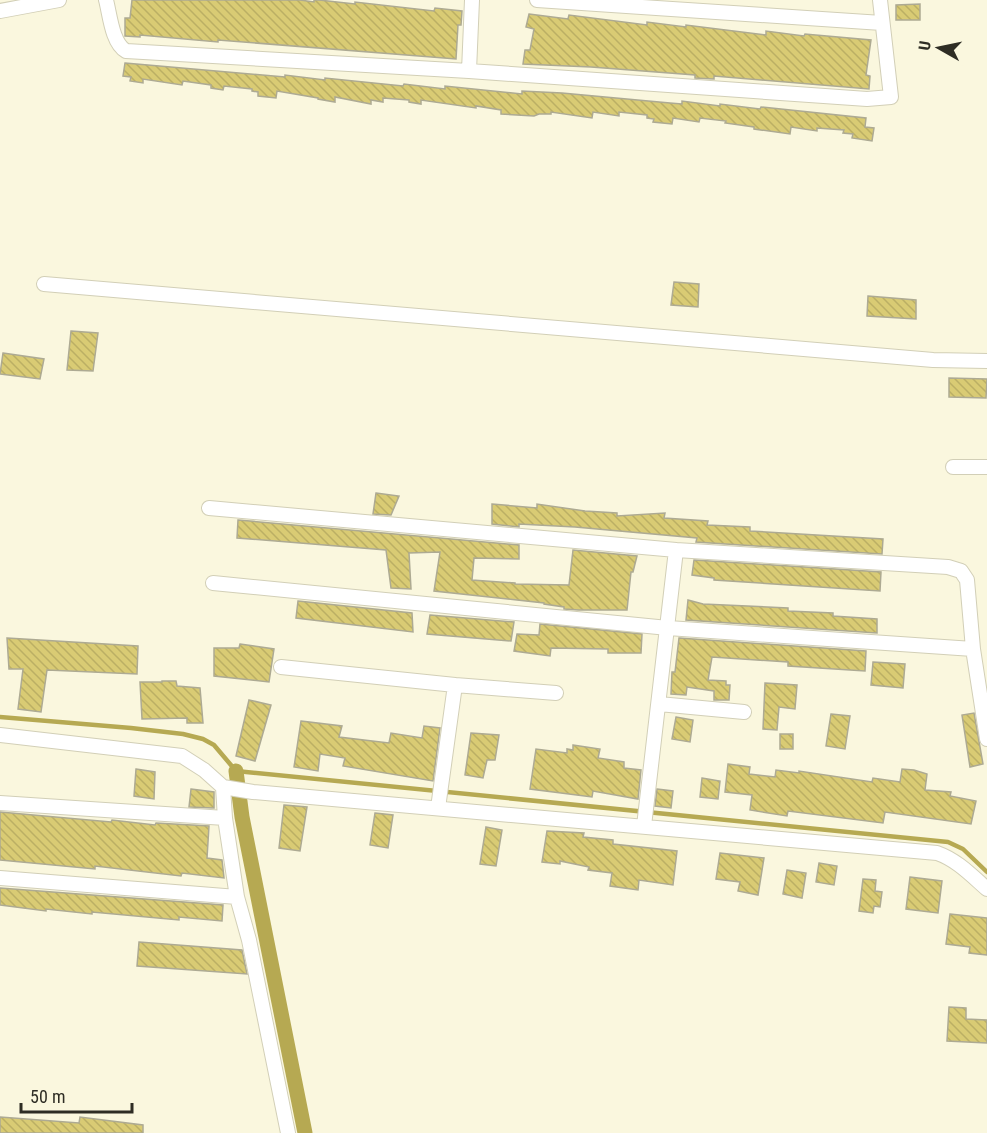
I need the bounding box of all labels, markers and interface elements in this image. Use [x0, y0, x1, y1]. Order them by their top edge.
north arrow [909, 18, 969, 78]
text: U [915, 40, 935, 52]
scale bar [21, 1076, 132, 1114]
text: 50 m [30, 1086, 65, 1107]

